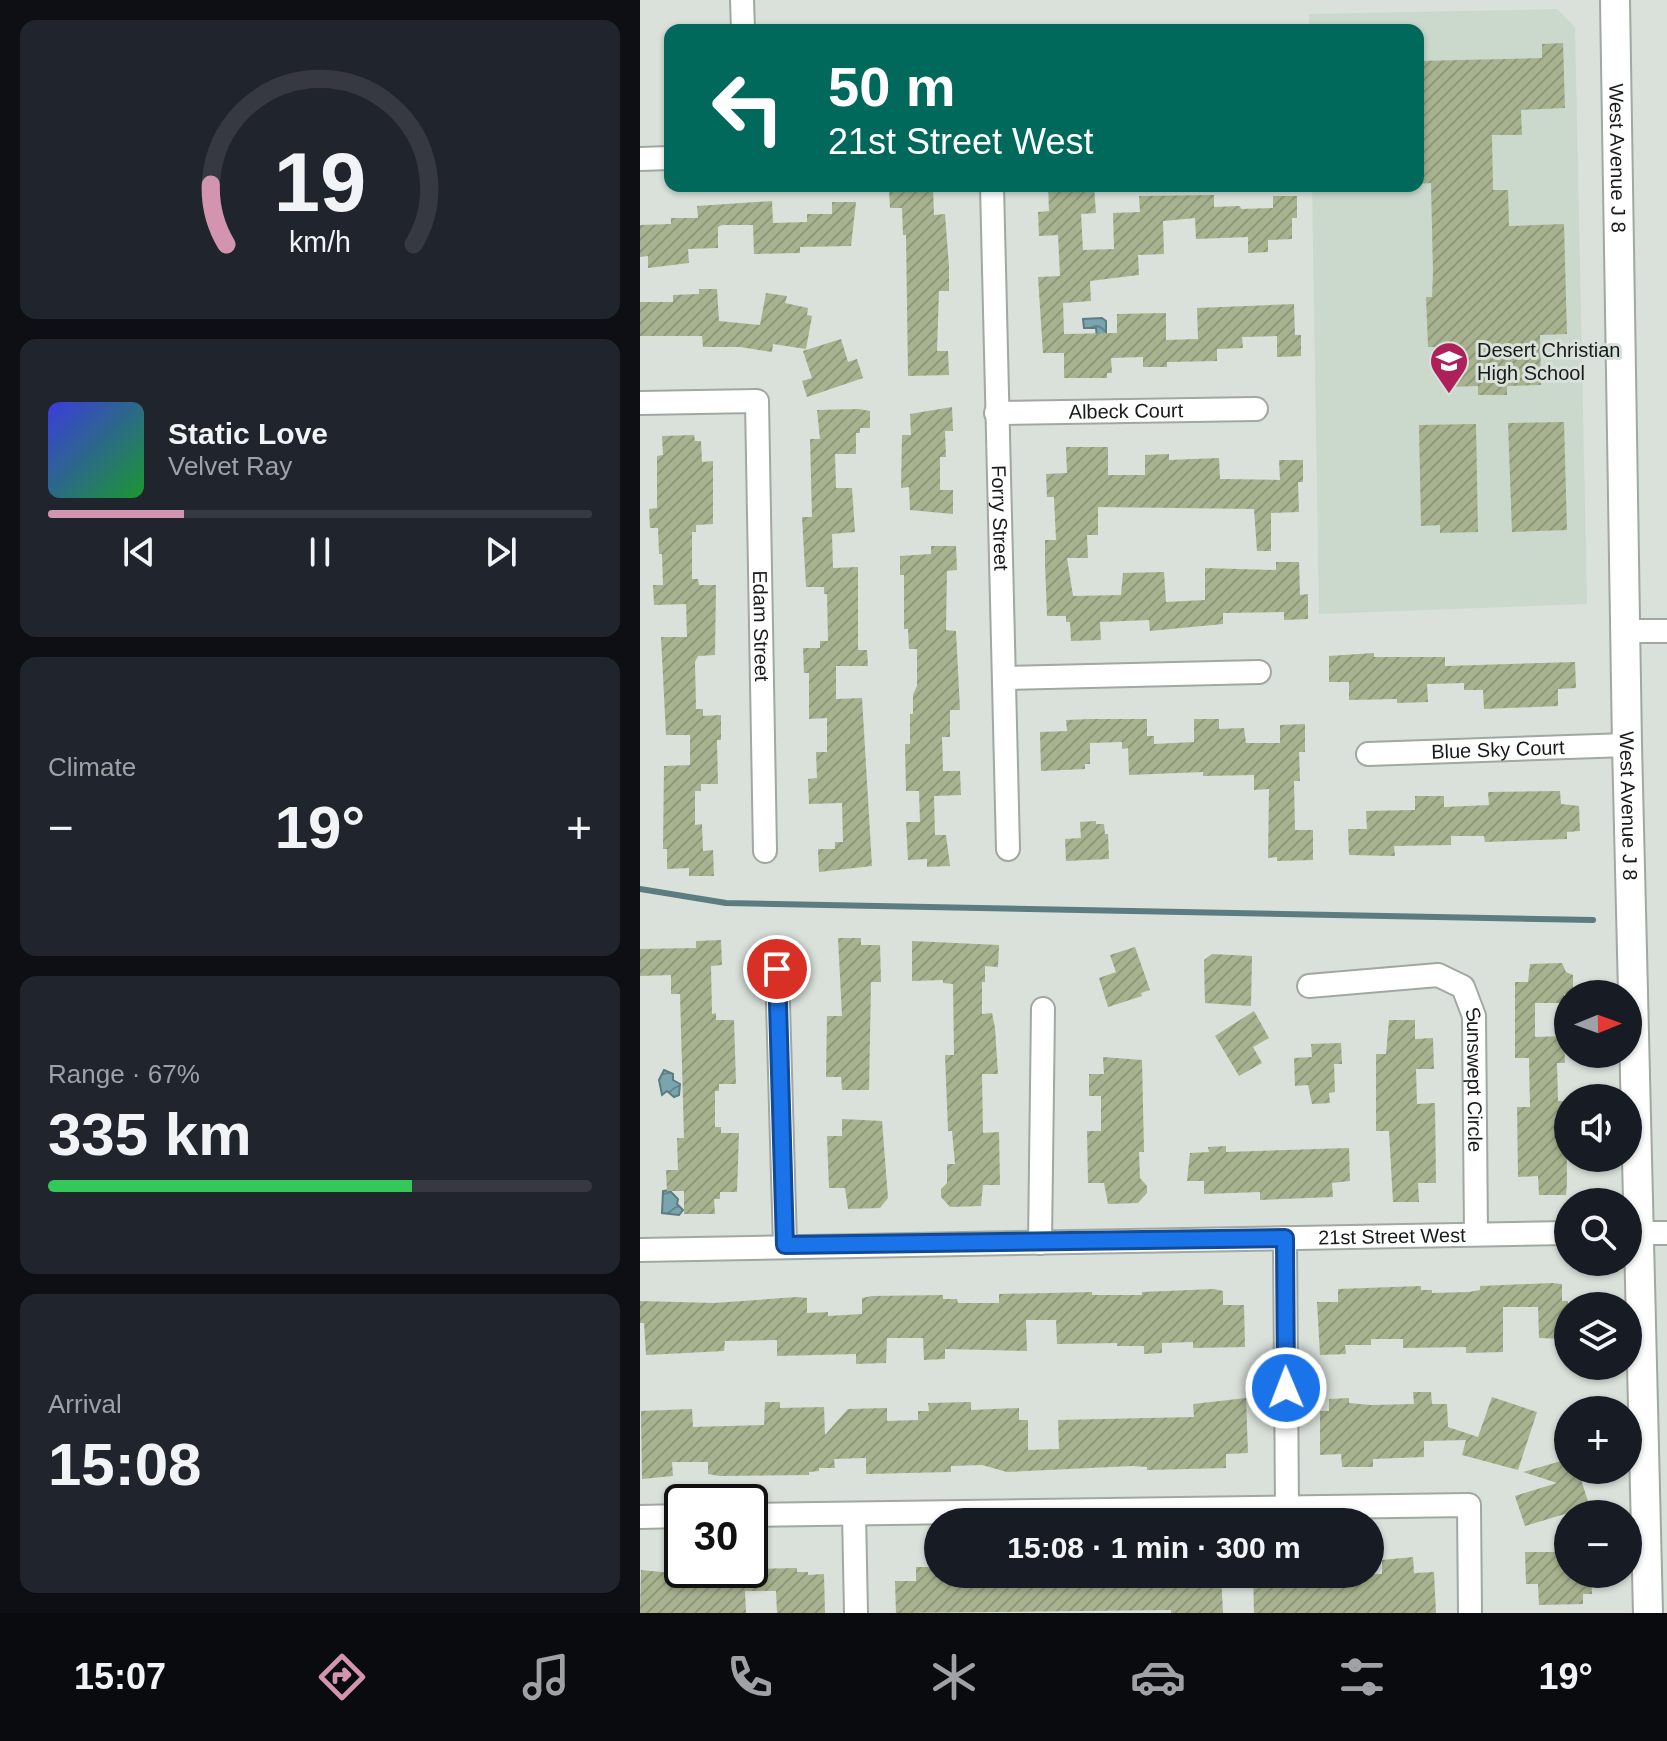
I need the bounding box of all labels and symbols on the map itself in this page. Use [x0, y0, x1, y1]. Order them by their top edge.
street label: West Avenue J 8 [1605, 83, 1630, 233]
place label: Desert Christian High School [1477, 339, 1620, 384]
school or university icon: Desert Christian High School [1428, 340, 1470, 395]
street label: Albeck Court [1069, 399, 1184, 423]
street label: Forry Street [988, 465, 1012, 571]
street label: Edam Street [749, 570, 773, 682]
street label: West Avenue J 8 [1616, 731, 1641, 881]
street label: Blue Sky Court [1431, 736, 1565, 763]
pin [743, 935, 811, 1003]
north arrow [1554, 980, 1642, 1068]
street label: Sunswept Circle [1461, 1004, 1486, 1152]
street label: 21st Street West [1318, 1224, 1466, 1249]
position arrow [1244, 1346, 1328, 1430]
speed limit sign: 30 [664, 1484, 768, 1588]

